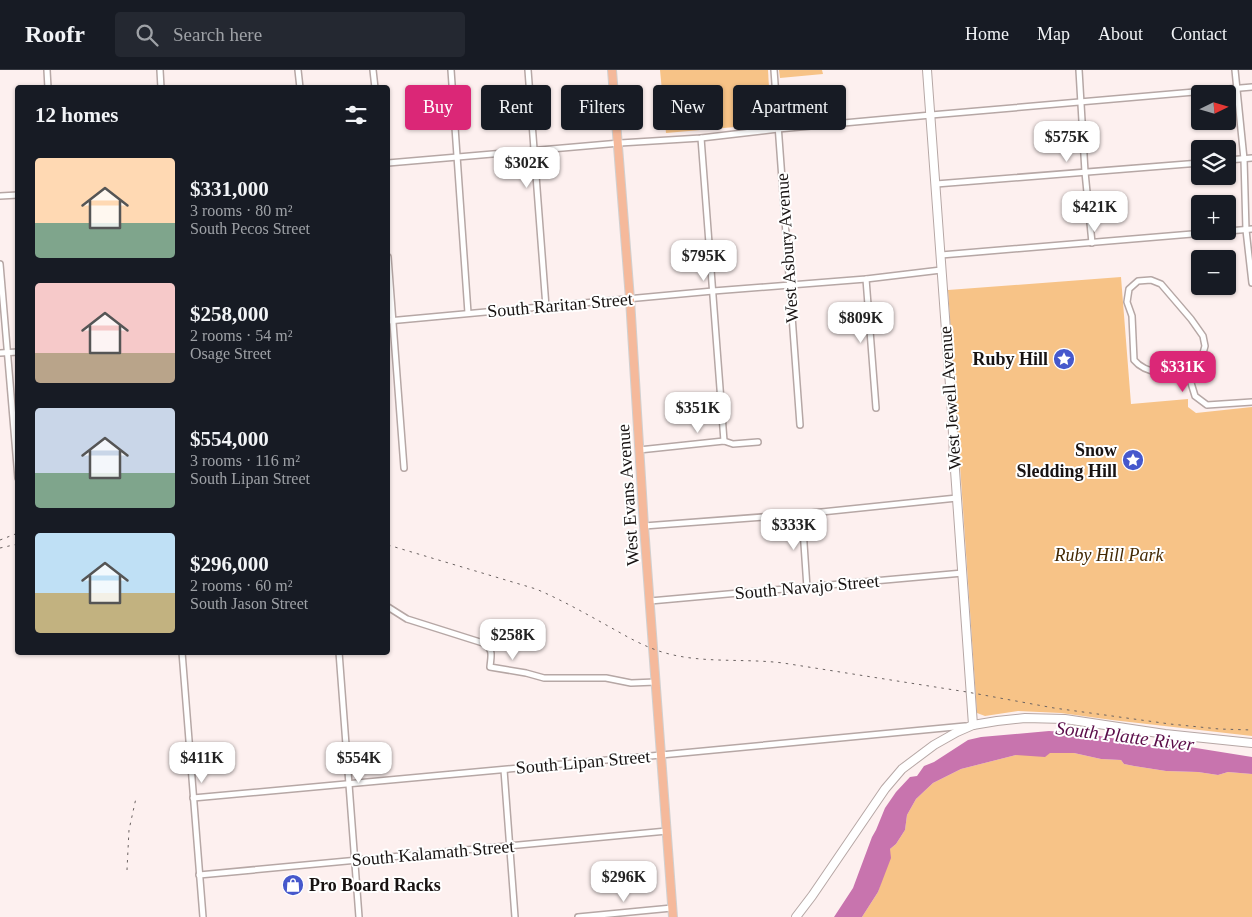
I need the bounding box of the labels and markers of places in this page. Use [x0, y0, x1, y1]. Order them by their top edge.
pin: $575K [1032, 121, 1102, 163]
pin: $302K [492, 146, 562, 189]
pin: $421K [1060, 190, 1130, 233]
pin: $795K [669, 240, 739, 282]
pin: $809K [826, 302, 896, 344]
place icon: Ruby Hill [1052, 347, 1076, 371]
place label: Ruby Hill [972, 349, 1048, 369]
pin: $331K [1148, 350, 1218, 393]
pin: $351K [663, 392, 733, 434]
place label: Snow Sledding Hill [1016, 440, 1117, 481]
place icon: Snow Sledding Hill [1121, 448, 1145, 472]
pin: $333K [759, 508, 829, 551]
pin: $258K [478, 618, 548, 661]
pin: $411K [167, 742, 237, 784]
pin: $554K [324, 742, 394, 784]
pin: $296K [589, 860, 659, 903]
shop icon: Pro Board Racks [281, 873, 305, 897]
place label: Pro Board Racks [309, 875, 441, 895]

